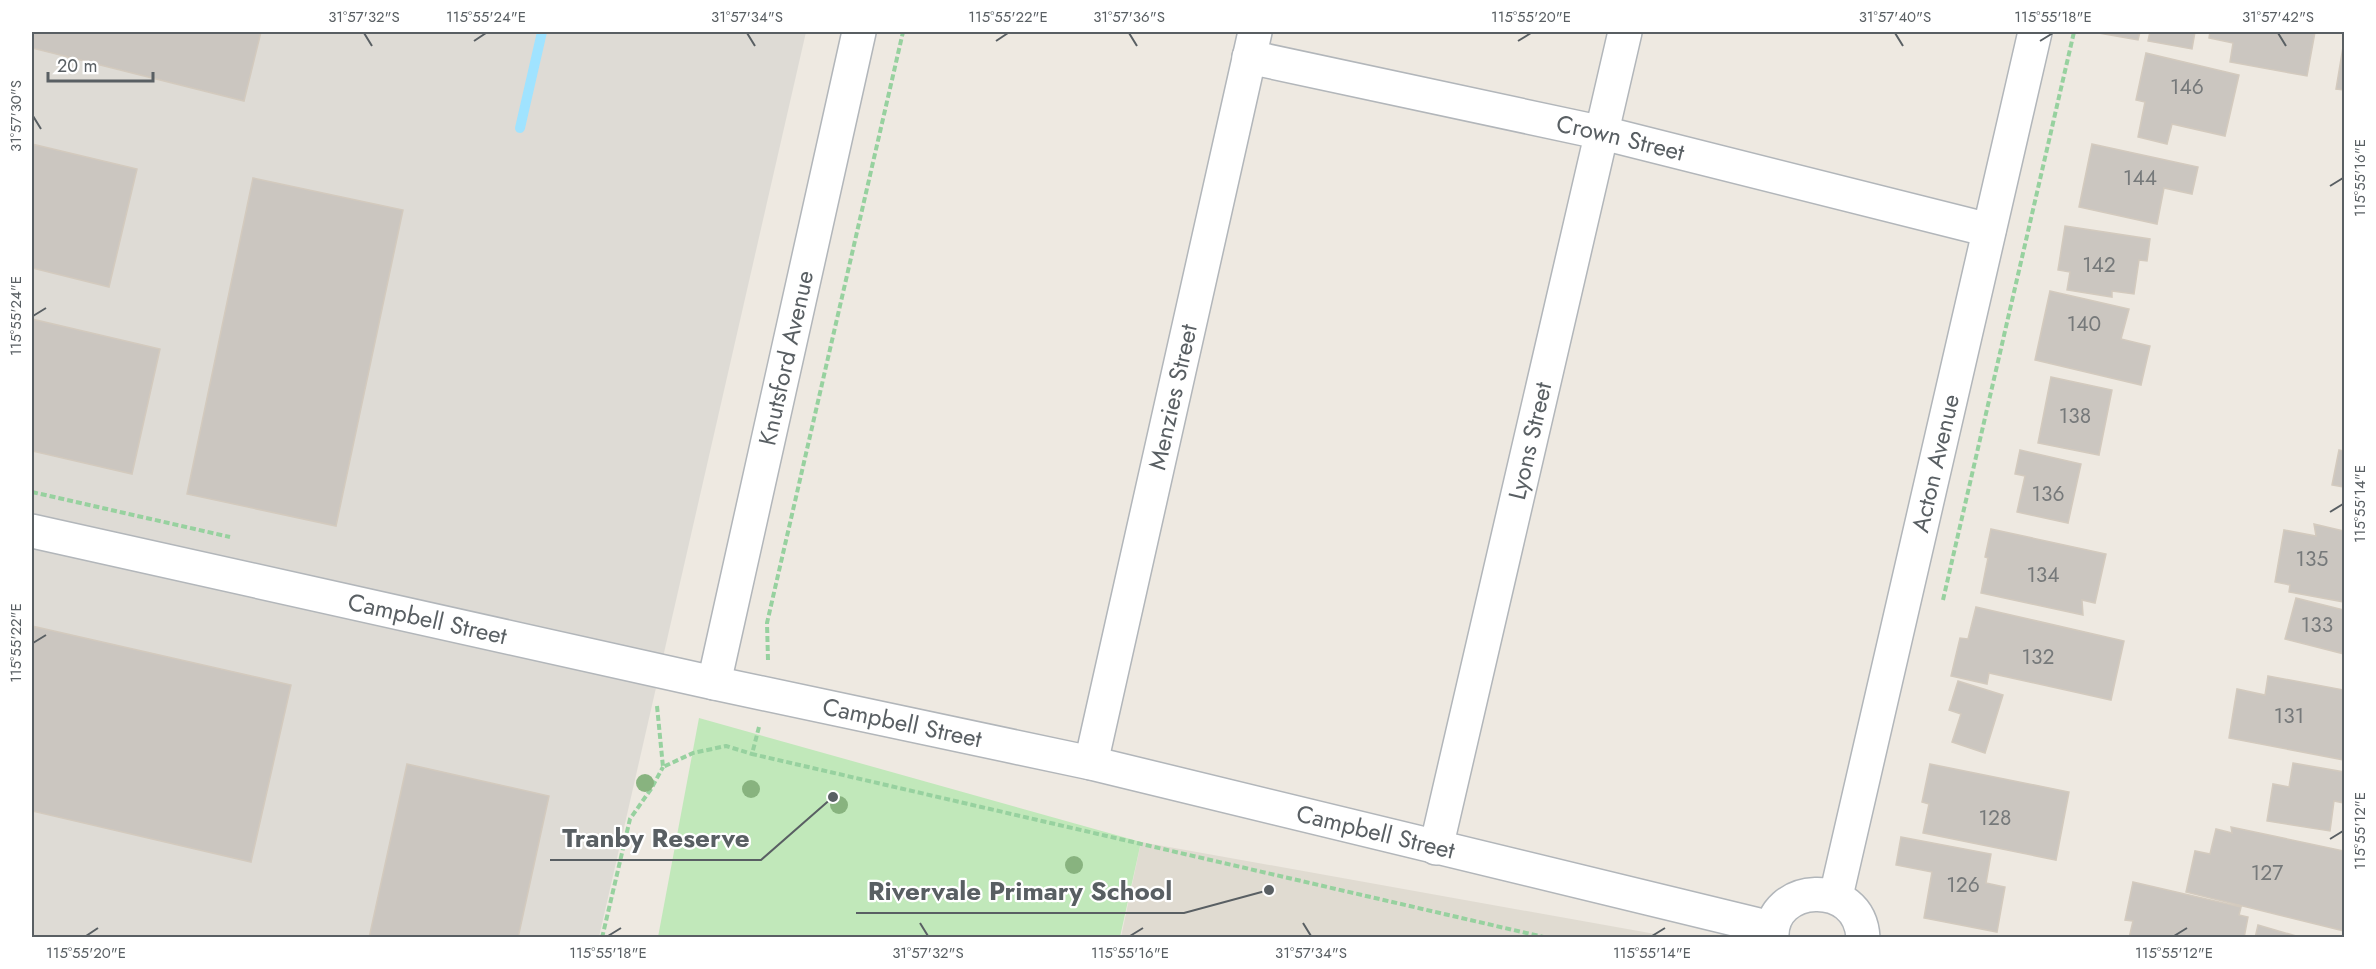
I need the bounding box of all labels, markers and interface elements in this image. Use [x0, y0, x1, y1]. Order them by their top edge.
text: 31°57'32"S [328, 6, 400, 28]
text: 115°55'24"E [446, 6, 526, 28]
text: 31°57'34"S [711, 6, 783, 28]
text: 115°55'22"E [968, 6, 1048, 28]
text: 31°57'36"S [1093, 6, 1165, 28]
text: 115°55'20"E [1491, 6, 1571, 28]
text: 31°57'40"S [1859, 6, 1931, 28]
text: 115°55'18"E [2014, 6, 2092, 28]
text: 31°57'42"S [2242, 6, 2314, 28]
scale bar [48, 45, 153, 83]
text: 20 m [57, 53, 97, 79]
house number: 146 [2170, 72, 2204, 102]
text: 31°57'30"S [5, 80, 27, 152]
street label: Crown Street [1553, 105, 1688, 170]
text: 115°55'16"E [2349, 139, 2371, 217]
house number: 144 [2123, 163, 2157, 193]
house number: 142 [2082, 250, 2116, 280]
street label: Knutsford Avenue [749, 267, 822, 449]
text: 115°55'24"E [5, 276, 27, 356]
house number: 140 [2067, 309, 2101, 339]
street label: Menzies Street [1139, 321, 1206, 473]
street label: Lyons Street [1499, 378, 1560, 503]
street label: Acton Avenue [1902, 391, 1968, 536]
house number: 138 [2059, 401, 2091, 431]
text: 115°55'14"E [2349, 465, 2371, 543]
house number: 136 [2031, 479, 2065, 509]
house number: 135 [2296, 544, 2328, 574]
house number: 134 [2026, 560, 2060, 590]
street label: Campbell Street [345, 584, 511, 653]
text: 115°55'22"E [5, 603, 27, 683]
house number: 133 [2301, 610, 2333, 640]
house number: 132 [2022, 642, 2054, 672]
street label: Campbell Street [819, 688, 985, 756]
house number: 131 [2274, 701, 2304, 731]
text: 115°55'12"E [2349, 792, 2371, 870]
street label: Campbell Street [1293, 795, 1459, 868]
house number: 128 [1979, 803, 2011, 833]
callout: Tranby Reserve [550, 816, 761, 860]
text: Tranby Reserve [562, 819, 750, 857]
house number: 127 [2251, 858, 2283, 888]
callout: Rivervale Primary School [856, 869, 1184, 913]
house number: 126 [1946, 870, 1980, 900]
text: Rivervale Primary School [868, 872, 1172, 910]
text: 115°55'20"E [46, 942, 126, 964]
text: 115°55'18"E [569, 942, 647, 964]
text: 31°57'32"S [892, 942, 964, 964]
text: 115°55'16"E [1091, 942, 1169, 964]
text: 31°57'34"S [1275, 942, 1347, 964]
text: 115°55'14"E [1613, 942, 1691, 964]
text: 115°55'12"E [2135, 942, 2213, 964]

